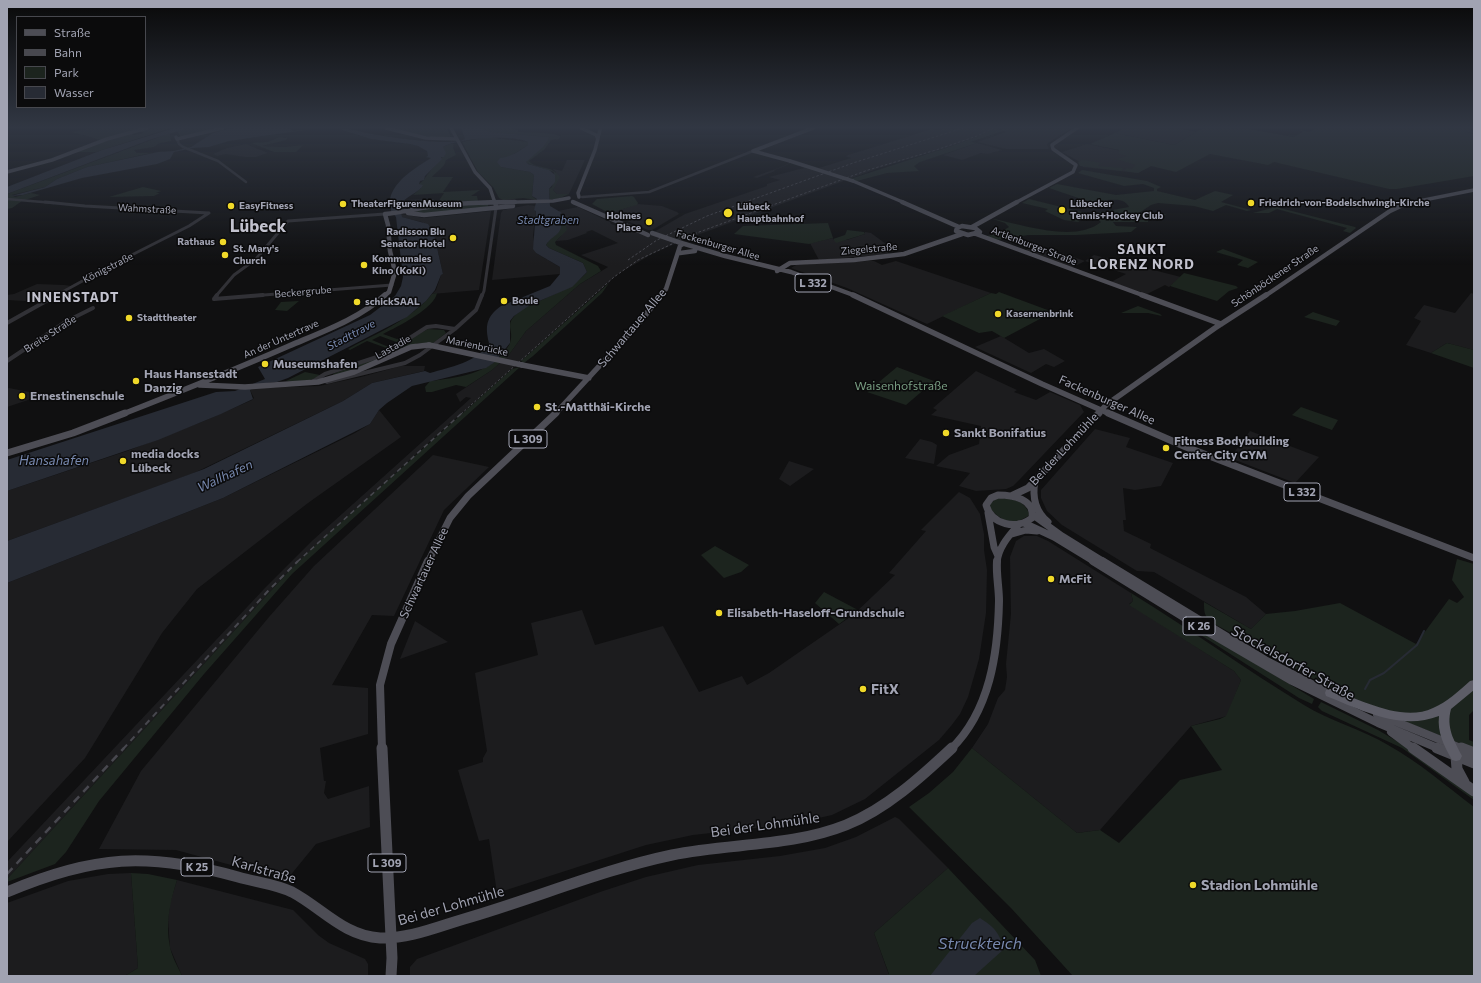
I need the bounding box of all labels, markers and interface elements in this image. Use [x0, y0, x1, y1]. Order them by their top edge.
legend [16, 16, 146, 108]
text: Straße [54, 25, 90, 39]
text: Bahn [54, 45, 82, 59]
text: Park [54, 65, 79, 79]
text: Wasser [54, 85, 94, 99]
place label: Friedrich-von-Bodelschwingh-Kirche [1259, 197, 1429, 209]
place label: TheaterFigurenMuseum [351, 198, 462, 210]
place label: Lübecker Tennis+Hockey Club [1070, 198, 1163, 222]
marker: Friedrich-von-Bodelschwingh-Kirche [1246, 198, 1256, 208]
marker: TheaterFigurenMuseum [338, 199, 348, 209]
place label: EasyFitness [239, 200, 293, 212]
street label: Wahmstraße [118, 201, 176, 217]
marker: EasyFitness [226, 201, 236, 211]
place label: Lübeck Hauptbahnhof [737, 201, 804, 224]
marker: Lübecker Tennis+Hockey Club [1057, 205, 1067, 215]
marker: Lübeck Hauptbahnhof [722, 207, 734, 219]
place label: Holmes Place [606, 210, 641, 234]
water label: Stadtgraben [517, 213, 579, 227]
district label: Lübeck [230, 216, 286, 236]
marker: Holmes Place [644, 217, 654, 227]
street label: Artlenburger Straße [989, 224, 1079, 268]
place label: Radisson Blu Senator Hotel [381, 226, 445, 250]
street label: Fackenburger Allee [675, 227, 761, 263]
marker: Radisson Blu Senator Hotel [448, 233, 458, 243]
place label: Rathaus [177, 236, 215, 248]
marker: Rathaus [218, 237, 228, 247]
street label: Ziegelstraße [840, 241, 898, 257]
district label: SANKT LORENZ NORD [1089, 242, 1195, 273]
street label: Schönböckener Straße [1229, 242, 1321, 310]
place label: St. Mary's Church [233, 243, 279, 266]
street label: Königstraße [81, 250, 135, 286]
marker: St. Mary's Church [220, 250, 230, 260]
place label: Kommunales Kino (KoKi) [372, 253, 431, 276]
marker: Kommunales Kino (KoKi) [359, 260, 369, 270]
road number: L 332 [795, 274, 831, 292]
street label: Beckergrube [274, 284, 332, 300]
street label: Schwartauer Allee [595, 286, 669, 370]
district label: INNENSTADT [27, 290, 119, 306]
place label: Boule [512, 295, 538, 307]
place label: schickSAAL [365, 296, 420, 308]
marker: Boule [499, 296, 509, 306]
marker: schickSAAL [352, 297, 362, 307]
place label: Kasernenbrink [1006, 308, 1073, 320]
marker: Kasernenbrink [993, 309, 1003, 319]
place label: Stadttheater [137, 312, 197, 324]
street label: Breite Straße [22, 313, 78, 355]
marker: Stadttheater [124, 313, 134, 323]
street label: An der Untertrave [241, 317, 321, 361]
water label: Stadttrave [324, 317, 378, 353]
street label: Lastadie [373, 332, 413, 362]
street label: Marienbrücke [445, 334, 509, 358]
place label: Museumshafen [273, 357, 357, 371]
marker: Museumshafen [260, 359, 270, 369]
place label: Haus Hansestadt Danzig [144, 367, 237, 395]
street label: Fackenburger Allee [1057, 372, 1157, 428]
marker: Haus Hansestadt Danzig [131, 376, 141, 386]
park label: Waisenhofstraße [854, 379, 948, 393]
place label: Ernestinenschule [30, 389, 124, 403]
marker: Ernestinenschule [17, 391, 27, 401]
place label: St.-Matthäi-Kirche [545, 400, 651, 414]
marker: St.-Matthäi-Kirche [532, 402, 542, 412]
street label: Bei der Lohmühle [1027, 410, 1101, 488]
place label: Sankt Bonifatius [954, 426, 1046, 440]
marker: Sankt Bonifatius [941, 428, 951, 438]
road number: L 309 [509, 430, 547, 448]
place label: Fitness Bodybuilding Center City GYM [1174, 434, 1289, 462]
marker: Fitness Bodybuilding Center City GYM [1161, 443, 1171, 453]
place label: media docks Lübeck [131, 447, 199, 475]
water label: Hansahafen [19, 453, 89, 469]
marker: media docks Lübeck [118, 456, 128, 466]
water label: Wallhafen [195, 456, 255, 496]
road number: L 332 [1284, 483, 1320, 501]
street label: Schwartauer Allee [397, 525, 451, 621]
place label: McFit [1059, 572, 1092, 586]
marker: McFit [1046, 574, 1056, 584]
place label: Elisabeth-Haseloff-Grundschule [727, 606, 905, 620]
marker: Elisabeth-Haseloff-Grundschule [714, 608, 724, 618]
road number: K 26 [1183, 617, 1215, 635]
street label: Stockelsdorfer Straße [1228, 622, 1358, 704]
place label: FitX [871, 681, 899, 697]
marker: FitX [858, 684, 868, 694]
street label: Bei der Lohmühle [709, 809, 821, 841]
street label: Karlstraße [230, 853, 298, 887]
road number: L 309 [368, 854, 406, 872]
road number: K 25 [181, 858, 213, 876]
place label: Stadion Lohmühle [1201, 877, 1318, 893]
marker: Stadion Lohmühle [1188, 880, 1198, 890]
street label: Bei der Lohmühle [396, 883, 506, 929]
water label: Struckteich [938, 934, 1022, 954]

